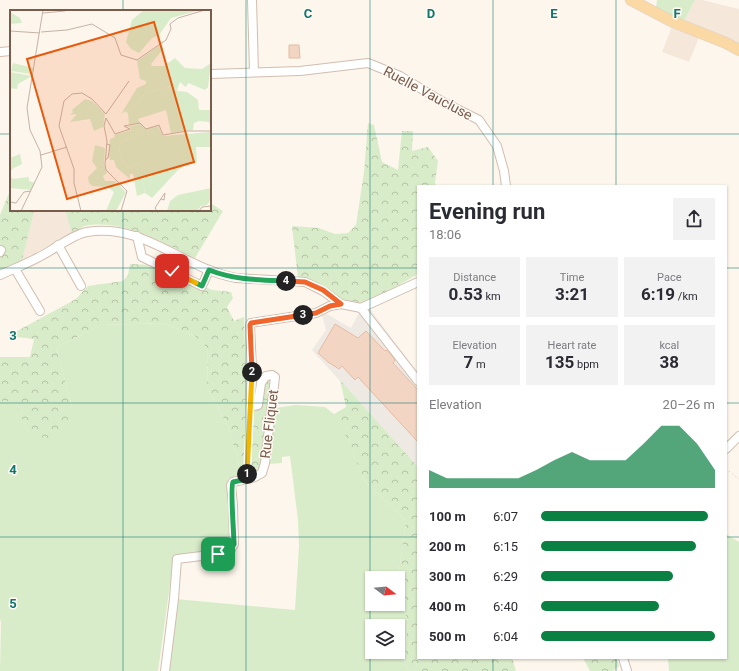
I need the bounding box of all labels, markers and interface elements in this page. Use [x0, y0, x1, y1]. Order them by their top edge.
text: C [304, 6, 313, 21]
text: D [427, 6, 435, 21]
text: E [550, 6, 558, 21]
text: F [673, 6, 681, 21]
inset map [10, 10, 211, 211]
street label: Ruelle Vaucluse [381, 63, 475, 123]
button: share [673, 198, 715, 240]
text: Evening run [429, 199, 545, 224]
text: 18:06 [429, 227, 461, 242]
pin [155, 254, 189, 288]
icon: check [161, 260, 183, 282]
pin: 4 [276, 271, 296, 291]
text: Distance [453, 271, 496, 284]
text: Time [560, 271, 584, 284]
text: Pace [657, 271, 682, 284]
text: 4 [283, 274, 289, 287]
text: 0.53 [449, 284, 483, 304]
text: 3:21 [555, 284, 589, 304]
text: 6:19 [641, 284, 675, 304]
text: km [483, 290, 501, 303]
text: /km [675, 290, 698, 303]
pin: 3 [293, 305, 313, 325]
text: 3 [300, 308, 306, 321]
text: 3 [9, 328, 17, 343]
text: Elevation [452, 339, 497, 352]
text: Heart rate [548, 339, 596, 352]
text: kcal [659, 339, 679, 352]
text: 7 [464, 352, 473, 372]
text: 135 [545, 352, 574, 372]
text: 38 [660, 352, 679, 372]
text: m [473, 358, 486, 371]
text: bpm [574, 358, 599, 371]
pin: 2 [242, 362, 262, 382]
text: 2 [249, 365, 255, 378]
street label: Rue Fliquet [257, 388, 281, 459]
text: Elevation [429, 397, 482, 412]
text: 20–26 m [663, 397, 715, 412]
text: 4 [9, 462, 17, 477]
pin: 1 [237, 464, 257, 484]
text: 1 [244, 467, 250, 480]
text: 100 m [429, 509, 466, 524]
text: 6:07 [493, 509, 518, 524]
pin [201, 537, 235, 571]
text: 200 m [429, 539, 466, 554]
text: 6:15 [493, 539, 518, 554]
icon: arrive [207, 543, 229, 565]
text: 300 m [429, 569, 466, 584]
text: 6:29 [493, 569, 518, 584]
north arrow [365, 571, 405, 611]
map controls [365, 571, 405, 659]
text: 5 [9, 596, 17, 611]
text: 400 m [429, 599, 466, 614]
text: 6:40 [493, 599, 518, 614]
button: layers [365, 619, 405, 659]
text: 500 m [429, 629, 466, 644]
text: 6:04 [493, 629, 518, 644]

